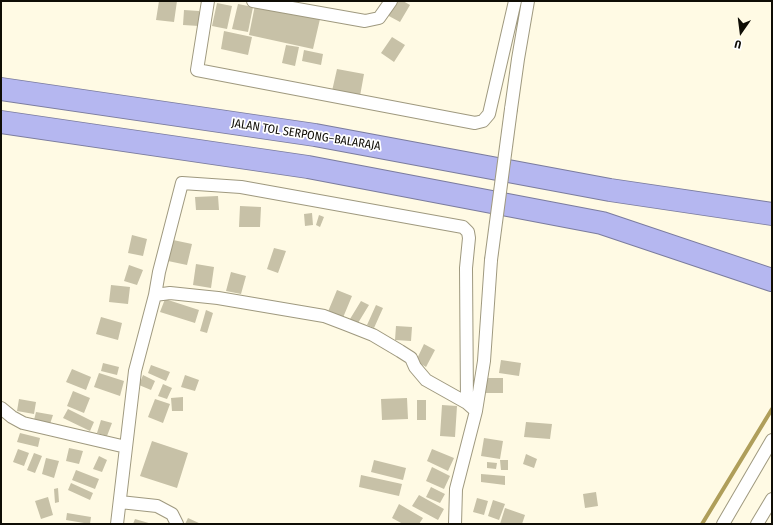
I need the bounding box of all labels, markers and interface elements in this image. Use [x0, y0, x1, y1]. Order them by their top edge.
north arrow [721, 12, 761, 52]
text: U [733, 37, 743, 51]
street label: JALAN TOL SERPONG–BALARAJA [230, 116, 382, 154]

